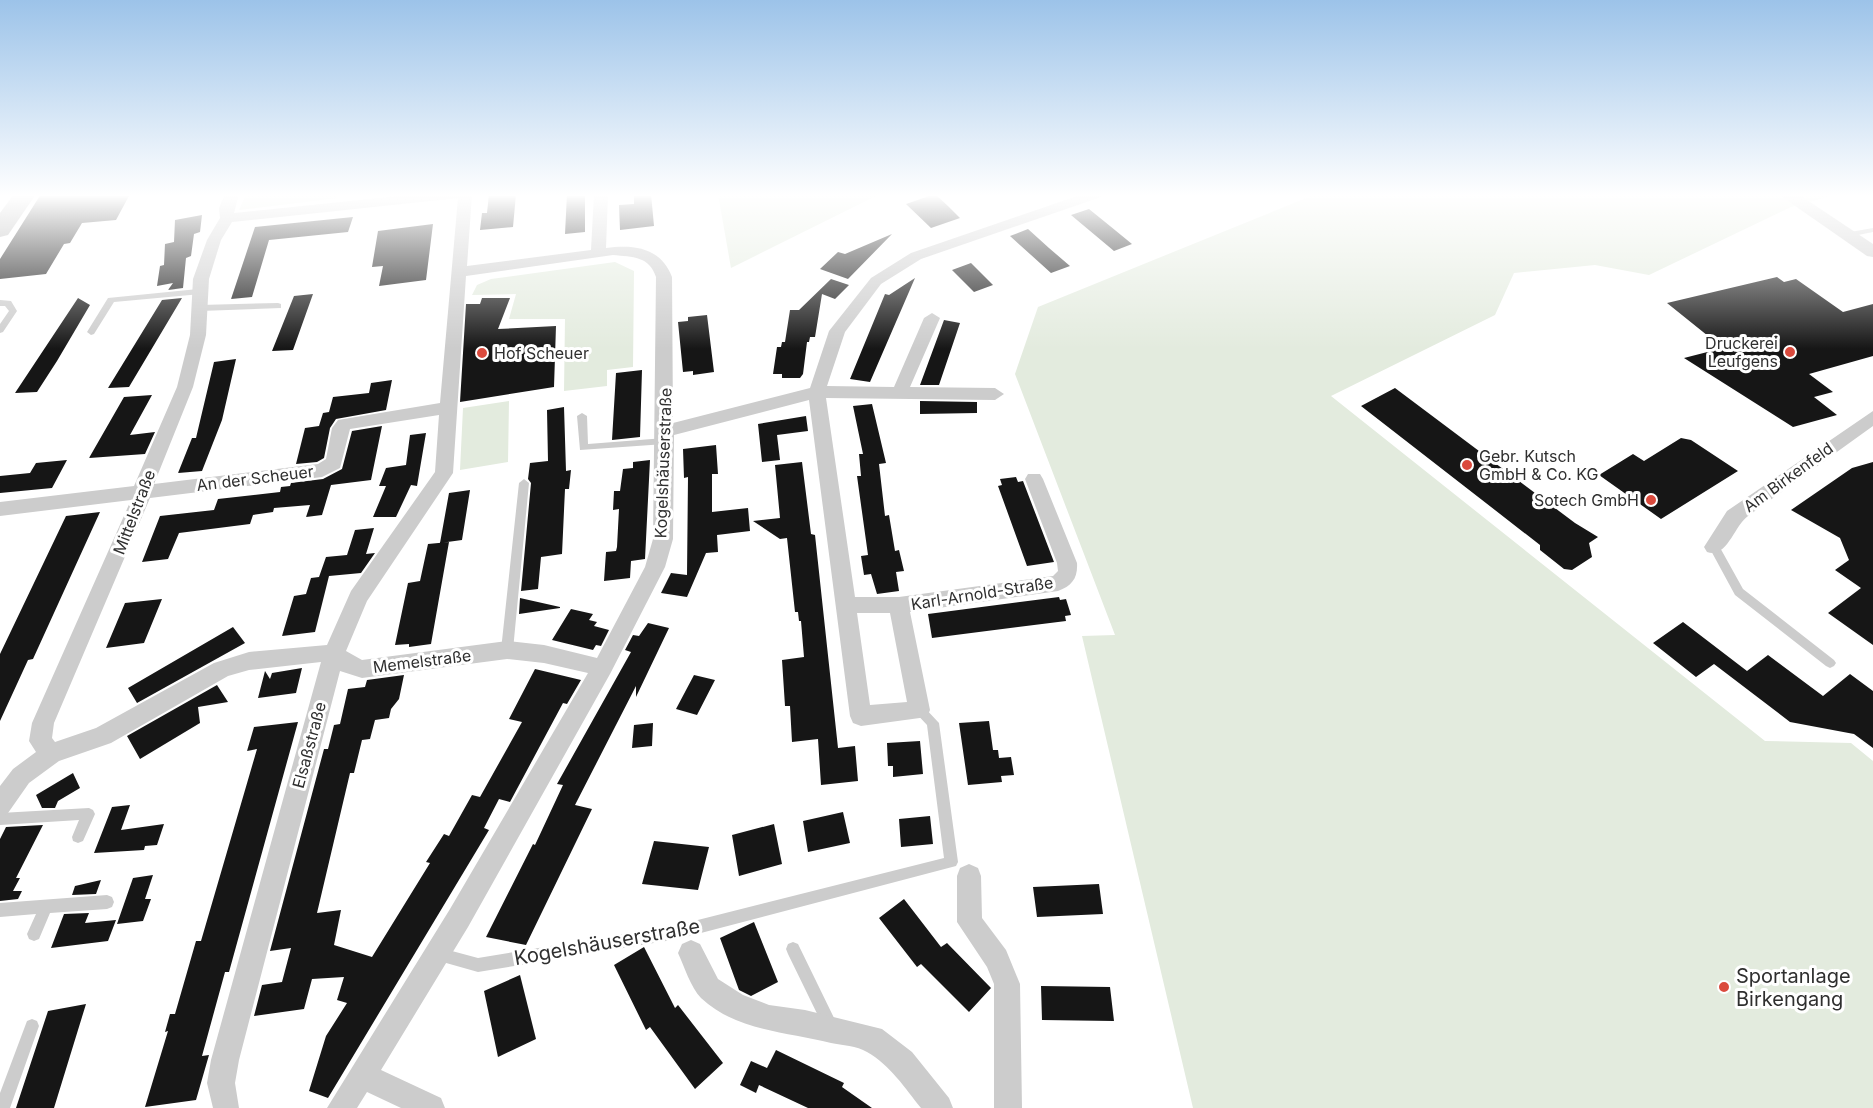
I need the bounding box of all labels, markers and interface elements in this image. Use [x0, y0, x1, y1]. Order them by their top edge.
place label: Druckerei Leufgens [1705, 333, 1778, 371]
place label: Hof Scheuer [494, 343, 589, 363]
marker: Druckerei Leufgens [1783, 345, 1797, 359]
marker: Hof Scheuer [475, 346, 489, 360]
street label: Kogelshäuserstraße [650, 387, 676, 539]
street label: Am Birkenfeld [1739, 438, 1837, 516]
place label: Gebr. Kutsch GmbH & Co. KG [1479, 446, 1598, 484]
marker: Gebr. Kutsch GmbH & Co. KG [1460, 458, 1474, 472]
street label: An der Scheuer [195, 461, 315, 495]
street label: Mittelstraße [109, 467, 159, 557]
place label: Sotech GmbH [1534, 490, 1639, 510]
marker: Sotech GmbH [1644, 493, 1658, 507]
street label: Karl-Arnold-Straße [909, 572, 1055, 614]
street label: Memelstraße [372, 645, 472, 677]
street label: Elsaßstraße [288, 700, 330, 790]
street label: Kogelshäuserstraße [512, 914, 702, 970]
place label: Sportanlage Birkengang [1736, 964, 1851, 1011]
marker: Sportanlage Birkengang [1717, 980, 1731, 994]

